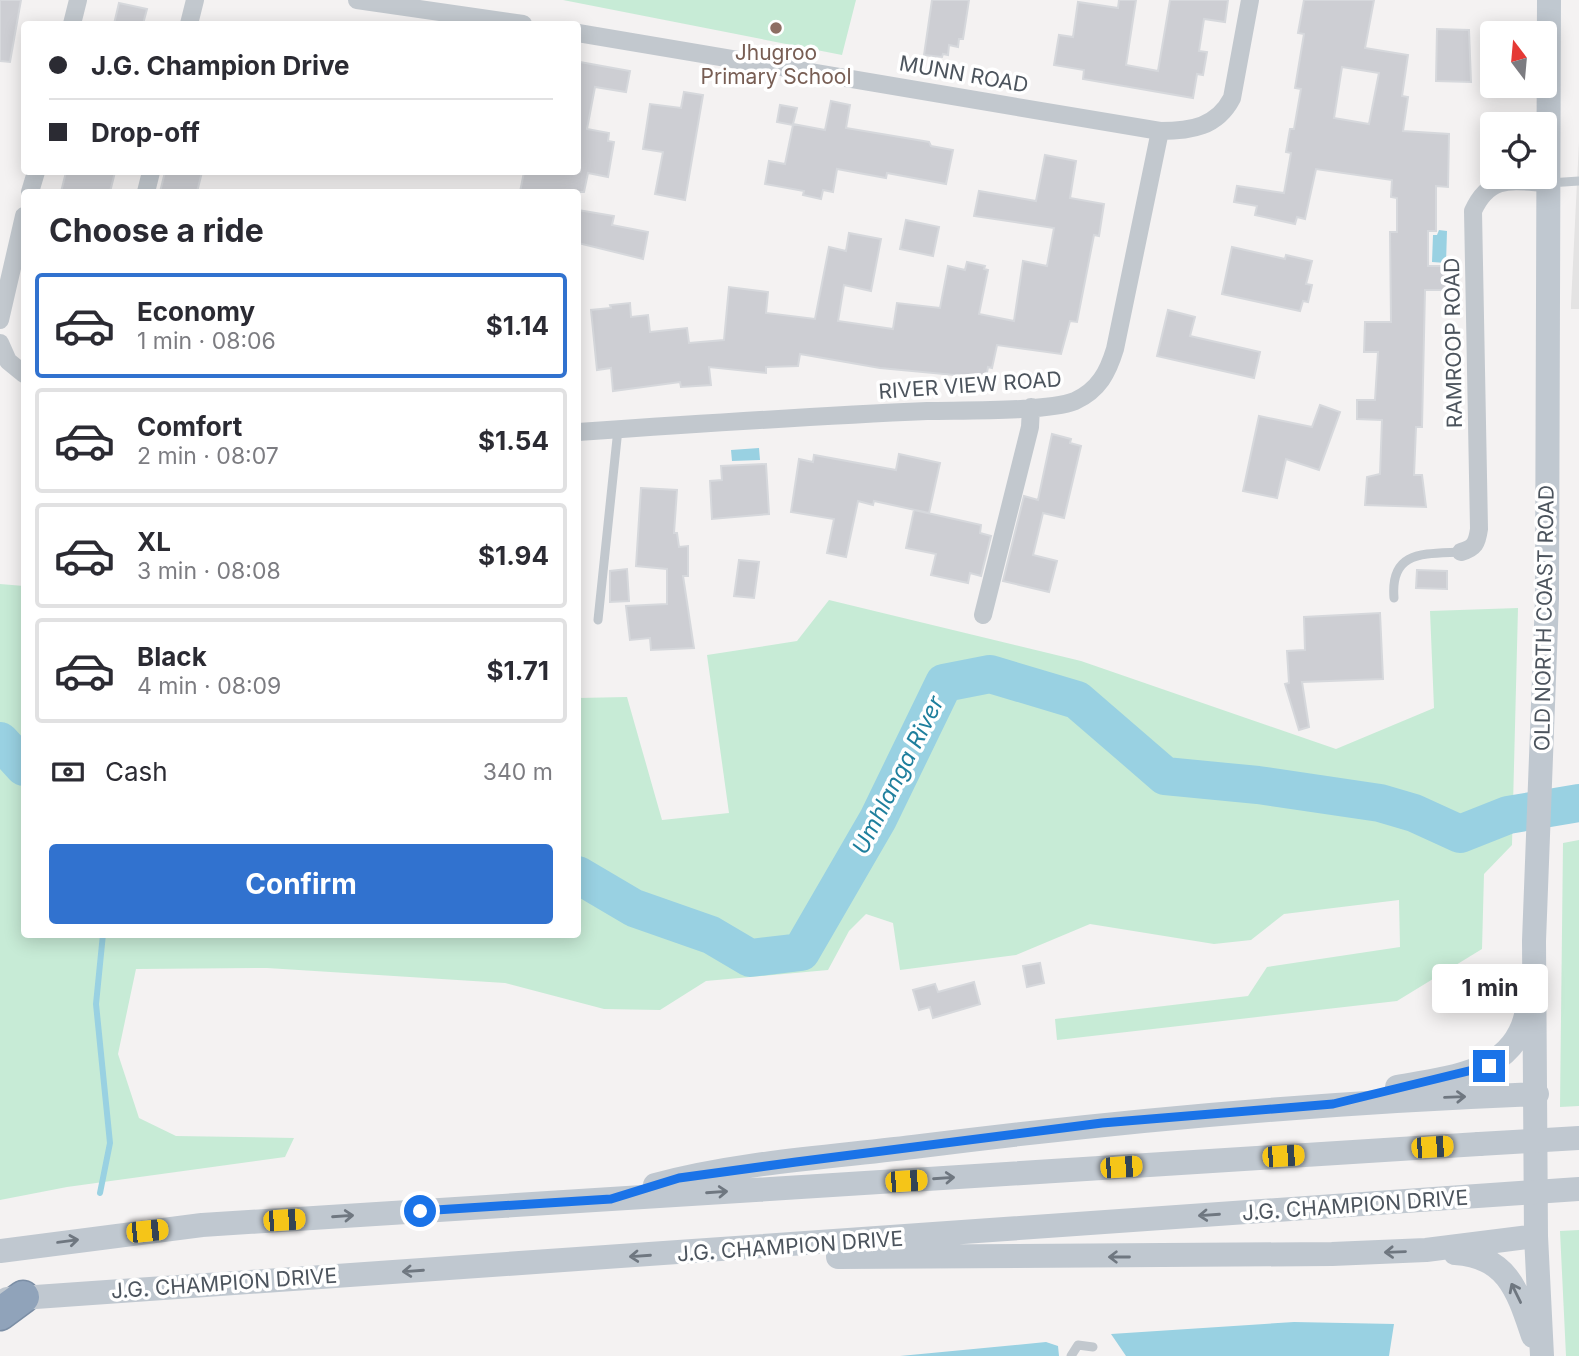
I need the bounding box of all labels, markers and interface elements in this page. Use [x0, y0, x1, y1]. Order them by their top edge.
marker: Jhugroo Primary School [768, 20, 784, 36]
north arrow [1480, 21, 1558, 98]
map controls [1480, 21, 1557, 189]
place label: Jhugroo Primary School [700, 40, 852, 89]
text: J.G. Champion Drive [91, 50, 350, 81]
street label: MUNN ROAD [897, 50, 1031, 98]
button: locate [1480, 112, 1557, 189]
text: Drop-off [91, 117, 200, 148]
text: Choose a ride [49, 211, 264, 250]
street label: RAMROOP ROAD [1439, 258, 1467, 428]
icon: car [53, 294, 116, 357]
text: Economy [137, 296, 255, 327]
text: $1.14 [486, 310, 549, 341]
text: 1 min · 08:06 [137, 327, 276, 355]
street label: RIVER VIEW ROAD [878, 366, 1062, 404]
icon: car [53, 409, 116, 472]
text: Comfort [137, 411, 242, 442]
text: $1.54 [478, 425, 549, 456]
text: 2 min · 08:07 [137, 442, 279, 470]
street label: OLD NORTH COAST ROAD [1529, 485, 1559, 751]
icon: car [53, 524, 116, 587]
text: XL [137, 526, 171, 557]
text: $1.94 [478, 540, 549, 571]
text: 3 min · 08:08 [137, 557, 281, 585]
icon: car [53, 639, 116, 702]
text: Black [137, 641, 207, 672]
text: $1.71 [486, 655, 549, 686]
text: 4 min · 08:09 [137, 672, 281, 700]
water label: Umhlanga River [846, 690, 950, 859]
icon: cash [49, 753, 87, 791]
text: Cash [105, 756, 168, 787]
text: 340 m [483, 758, 553, 786]
button: Confirm [49, 844, 553, 924]
callout: 1 min [1431, 964, 1547, 1014]
text: 1 min [1462, 974, 1518, 1002]
route end [1473, 1050, 1505, 1082]
one-way arrow [1444, 1091, 1467, 1104]
car [1411, 1135, 1454, 1159]
car [1262, 1144, 1305, 1168]
car [1100, 1155, 1143, 1179]
car [885, 1169, 928, 1193]
one-way arrow [932, 1172, 955, 1185]
street label: J.G. CHAMPION DRIVE [1241, 1185, 1469, 1225]
one-way arrow [705, 1186, 728, 1199]
route start [404, 1195, 436, 1227]
car [263, 1208, 306, 1232]
one-way arrow [331, 1209, 354, 1222]
one-way arrow [1198, 1209, 1221, 1222]
car [126, 1218, 169, 1244]
street label: J.G. CHAMPION DRIVE [676, 1226, 904, 1266]
one-way arrow [56, 1234, 78, 1247]
one-way arrow [1384, 1245, 1407, 1258]
one-way arrow [629, 1250, 652, 1263]
one-way arrow [1108, 1250, 1131, 1264]
street label: J.G. CHAMPION DRIVE [110, 1263, 338, 1303]
one-way arrow [402, 1264, 425, 1277]
one-way arrow [1509, 1283, 1522, 1304]

